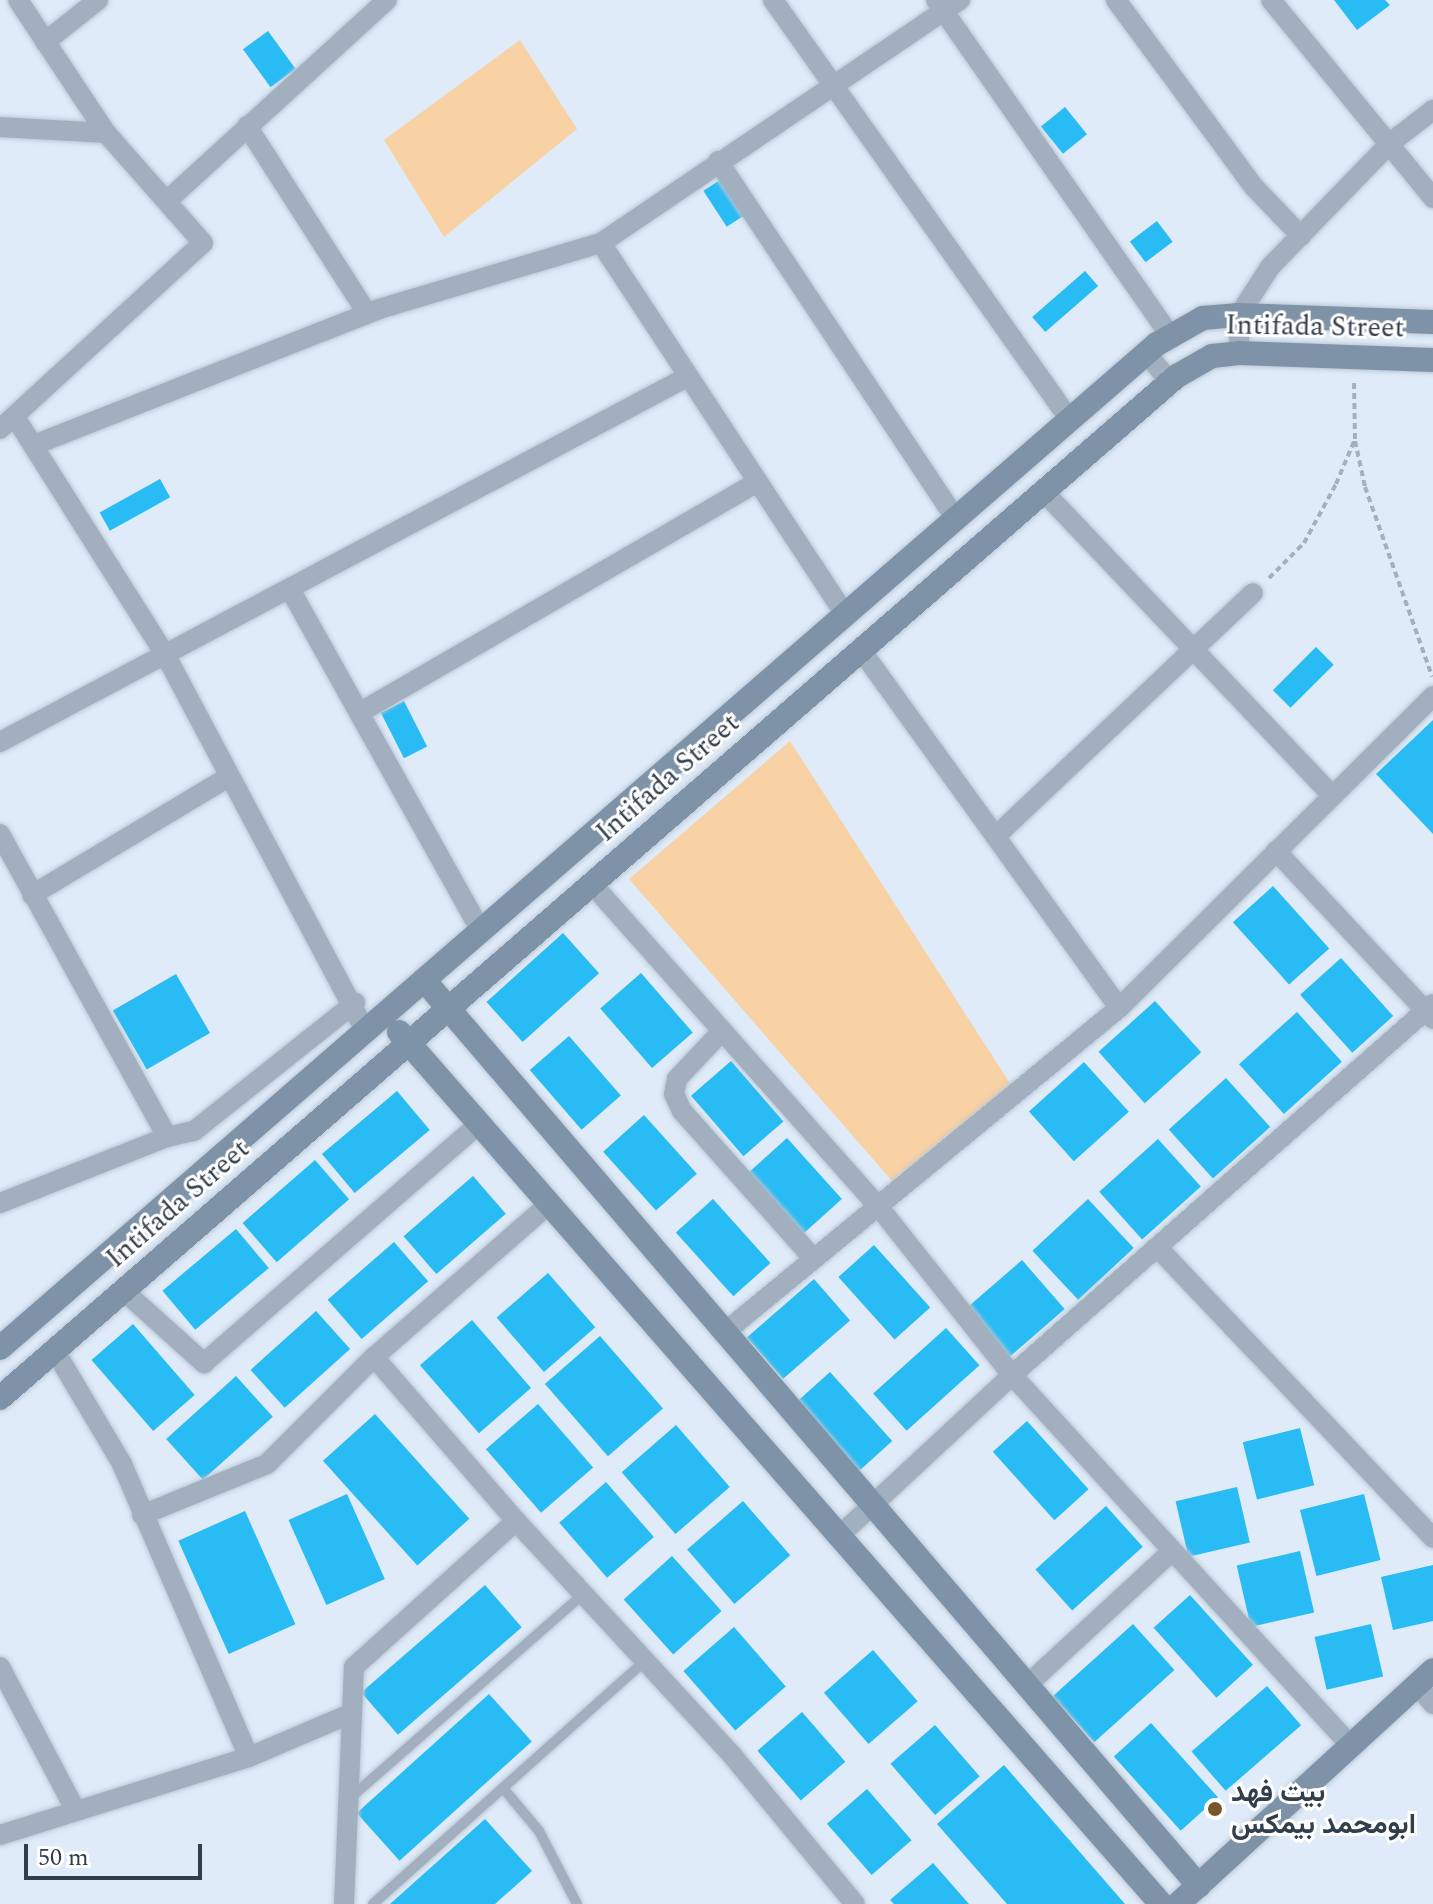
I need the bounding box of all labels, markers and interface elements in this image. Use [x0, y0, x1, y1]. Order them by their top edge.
street label: Intifada Street [1225, 309, 1405, 345]
street label: Intifada Street [589, 707, 747, 849]
street label: Intifada Street [99, 1133, 257, 1275]
place label: بيت فهد ابومحمد بيمكس [1231, 1776, 1416, 1842]
marker: بيت فهد ابومحمد بيمكس [1206, 1800, 1224, 1818]
scale bar [28, 1828, 206, 1878]
text: 50 m [38, 1840, 89, 1876]

